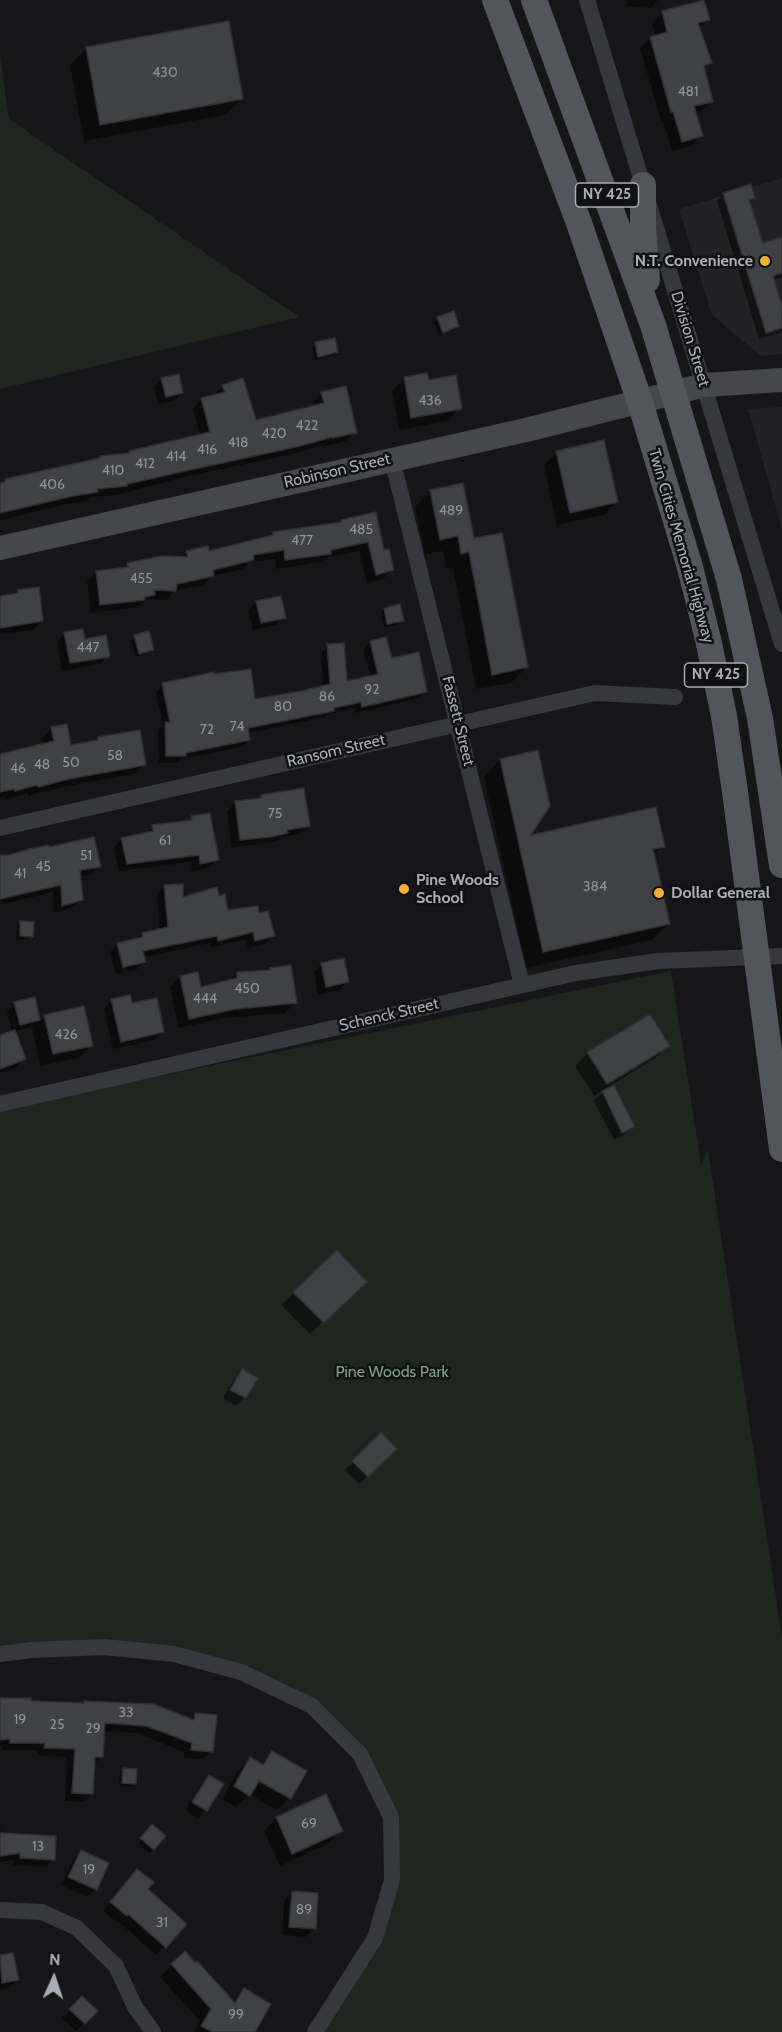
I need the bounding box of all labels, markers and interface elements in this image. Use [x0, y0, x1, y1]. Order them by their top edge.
house number: 430 [152, 65, 178, 81]
house number: 481 [677, 84, 699, 100]
road number: NY 425 [576, 183, 638, 207]
place label: N.T. Convenience [635, 251, 753, 271]
marker: N.T. Convenience [758, 254, 772, 268]
street label: Division Street [666, 289, 714, 389]
house number: 436 [418, 393, 442, 409]
house number: 422 [296, 418, 318, 434]
house number: 420 [261, 426, 287, 442]
house number: 418 [227, 435, 249, 451]
house number: 416 [197, 442, 217, 458]
street label: Twin Cities Memorial Highway [644, 447, 718, 645]
house number: 414 [166, 449, 186, 465]
street label: Robinson Street [282, 449, 392, 493]
house number: 412 [135, 456, 155, 472]
house number: 410 [102, 463, 124, 479]
house number: 406 [39, 477, 65, 493]
house number: 489 [439, 503, 463, 519]
house number: 485 [349, 522, 373, 538]
house number: 477 [291, 533, 313, 549]
house number: 455 [129, 571, 153, 587]
house number: 447 [76, 640, 100, 656]
road number: NY 425 [684, 663, 748, 687]
street label: Fassett Street [438, 674, 478, 768]
house number: 92 [364, 682, 380, 698]
house number: 86 [319, 689, 335, 705]
house number: 80 [274, 699, 292, 715]
house number: 74 [230, 719, 244, 735]
house number: 72 [200, 722, 214, 738]
street label: Ransom Street [285, 730, 387, 772]
house number: 58 [107, 748, 123, 764]
house number: 50 [62, 755, 80, 771]
house number: 48 [34, 757, 50, 773]
house number: 46 [10, 761, 26, 777]
house number: 75 [268, 806, 282, 822]
house number: 61 [159, 833, 171, 849]
house number: 51 [80, 848, 92, 864]
house number: 45 [35, 859, 51, 875]
house number: 41 [14, 866, 26, 882]
place label: Pine Woods School [416, 870, 499, 908]
house number: 384 [583, 879, 607, 895]
marker: Pine Woods School [397, 882, 411, 896]
place label: Dollar General [671, 883, 770, 903]
marker: Dollar General [652, 886, 666, 900]
house number: 450 [234, 981, 260, 997]
house number: 444 [193, 991, 217, 1007]
street label: Schenck Street [337, 994, 441, 1036]
house number: 426 [54, 1027, 78, 1043]
park label: Pine Woods Park [335, 1362, 449, 1382]
house number: 33 [118, 1705, 134, 1721]
house number: 19 [14, 1712, 26, 1728]
house number: 25 [50, 1717, 64, 1733]
house number: 29 [85, 1721, 101, 1737]
house number: 69 [301, 1816, 317, 1832]
house number: 13 [32, 1839, 44, 1855]
house number: 19 [83, 1862, 95, 1878]
house number: 89 [296, 1902, 312, 1918]
house number: 31 [156, 1915, 168, 1931]
north arrow [24, 1948, 84, 2008]
text: N [49, 1950, 61, 1969]
house number: 99 [228, 2007, 244, 2023]

